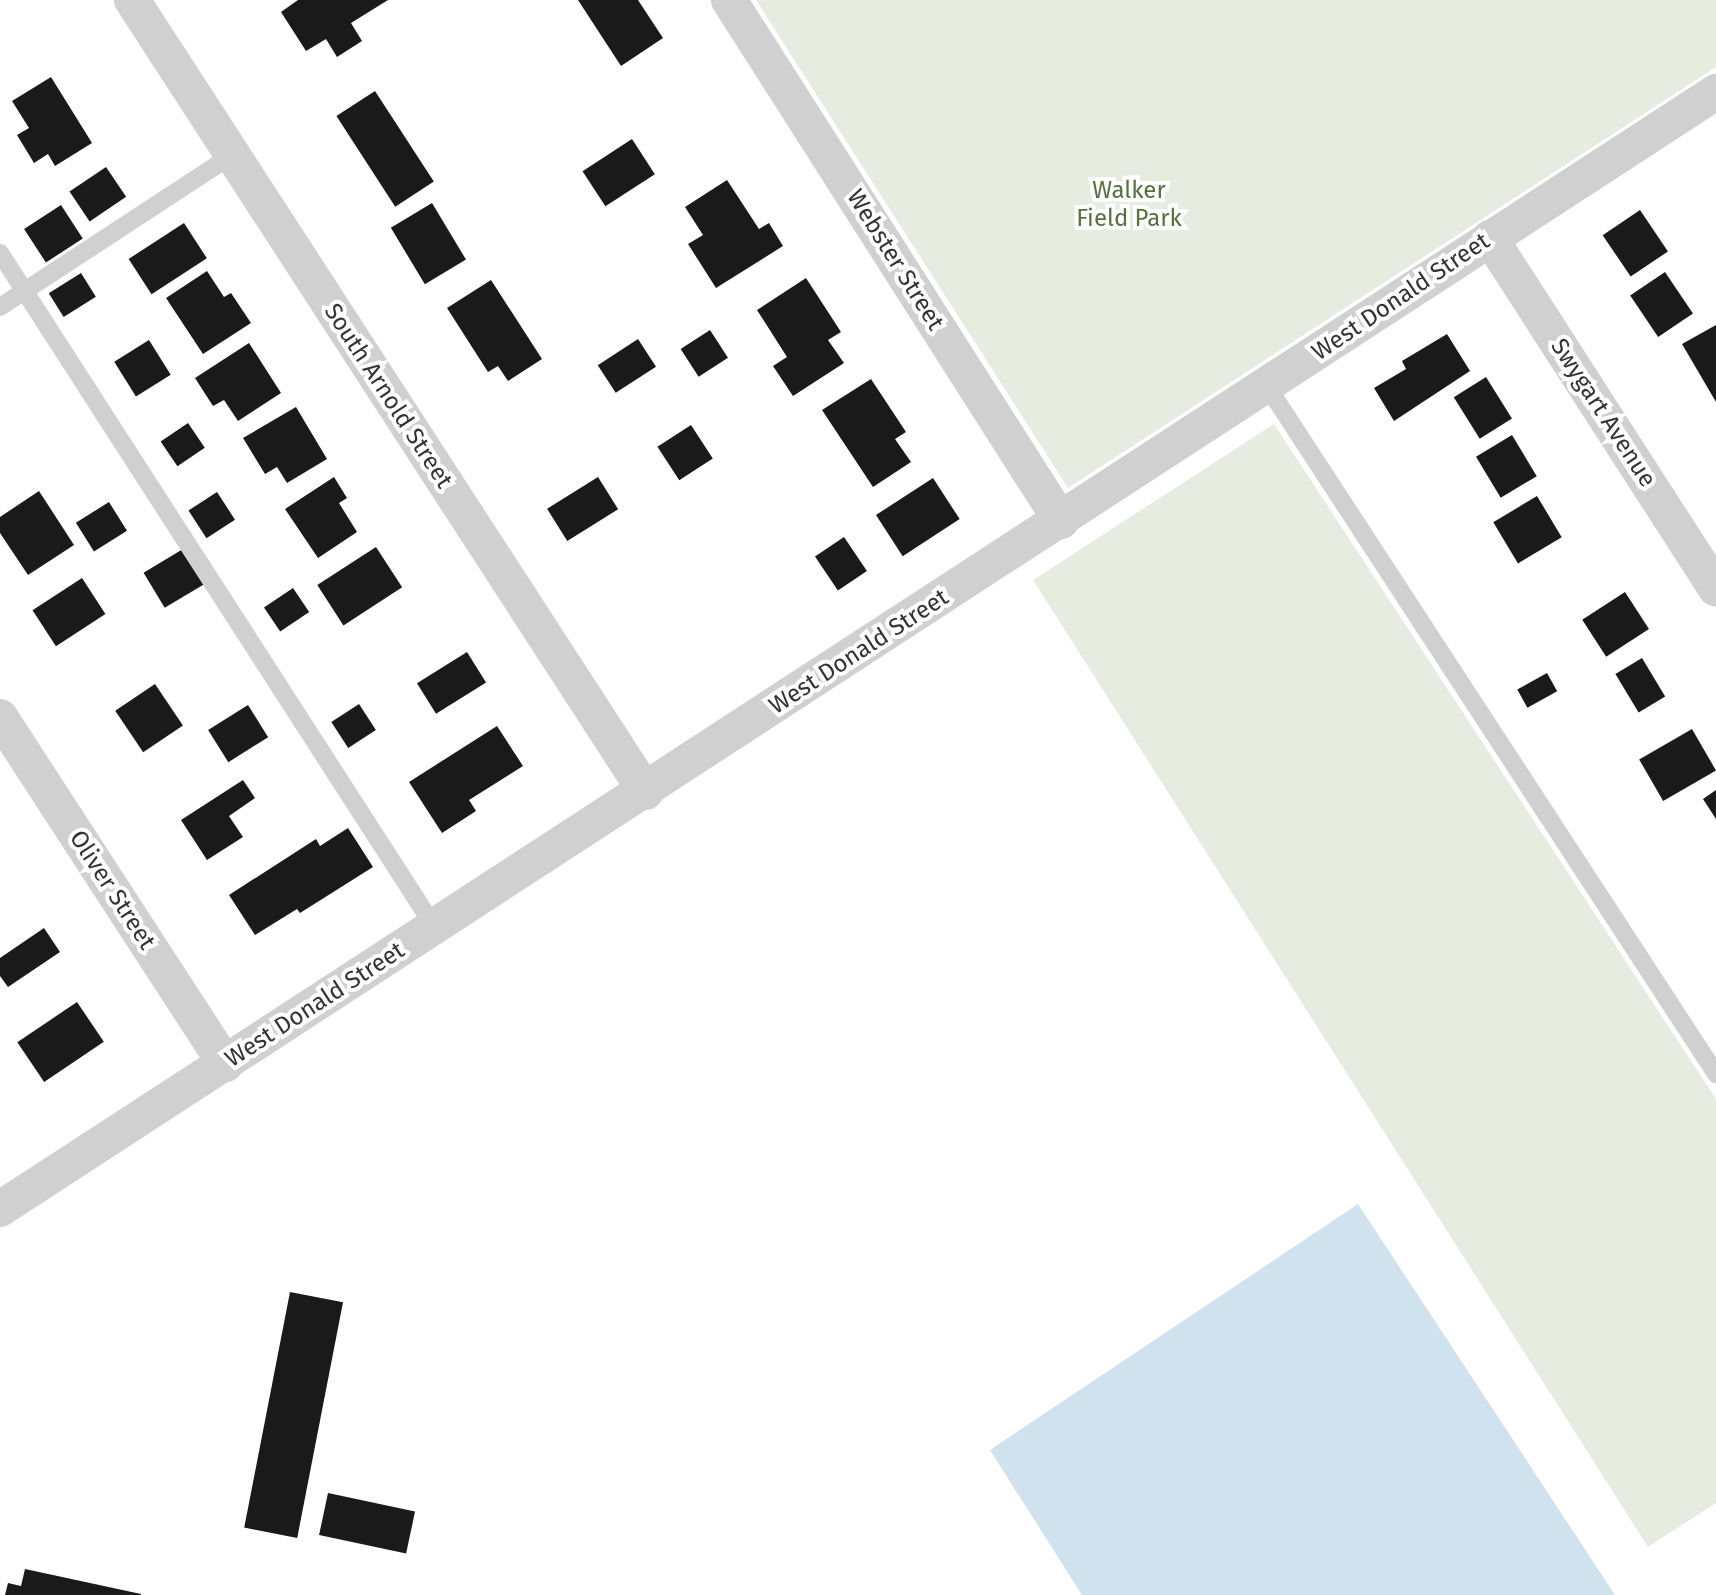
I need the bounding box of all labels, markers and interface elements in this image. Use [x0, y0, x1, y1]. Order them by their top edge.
park label: Walker Field Park [1076, 177, 1182, 233]
street label: Webster Street [840, 184, 950, 336]
street label: West Donald Street [1307, 227, 1495, 367]
street label: South Arnold Street [318, 298, 458, 494]
street label: Swygart Avenue [1544, 333, 1662, 493]
street label: West Donald Street [764, 583, 954, 721]
street label: Oliver Street [63, 825, 161, 955]
street label: West Donald Street [220, 936, 410, 1074]

